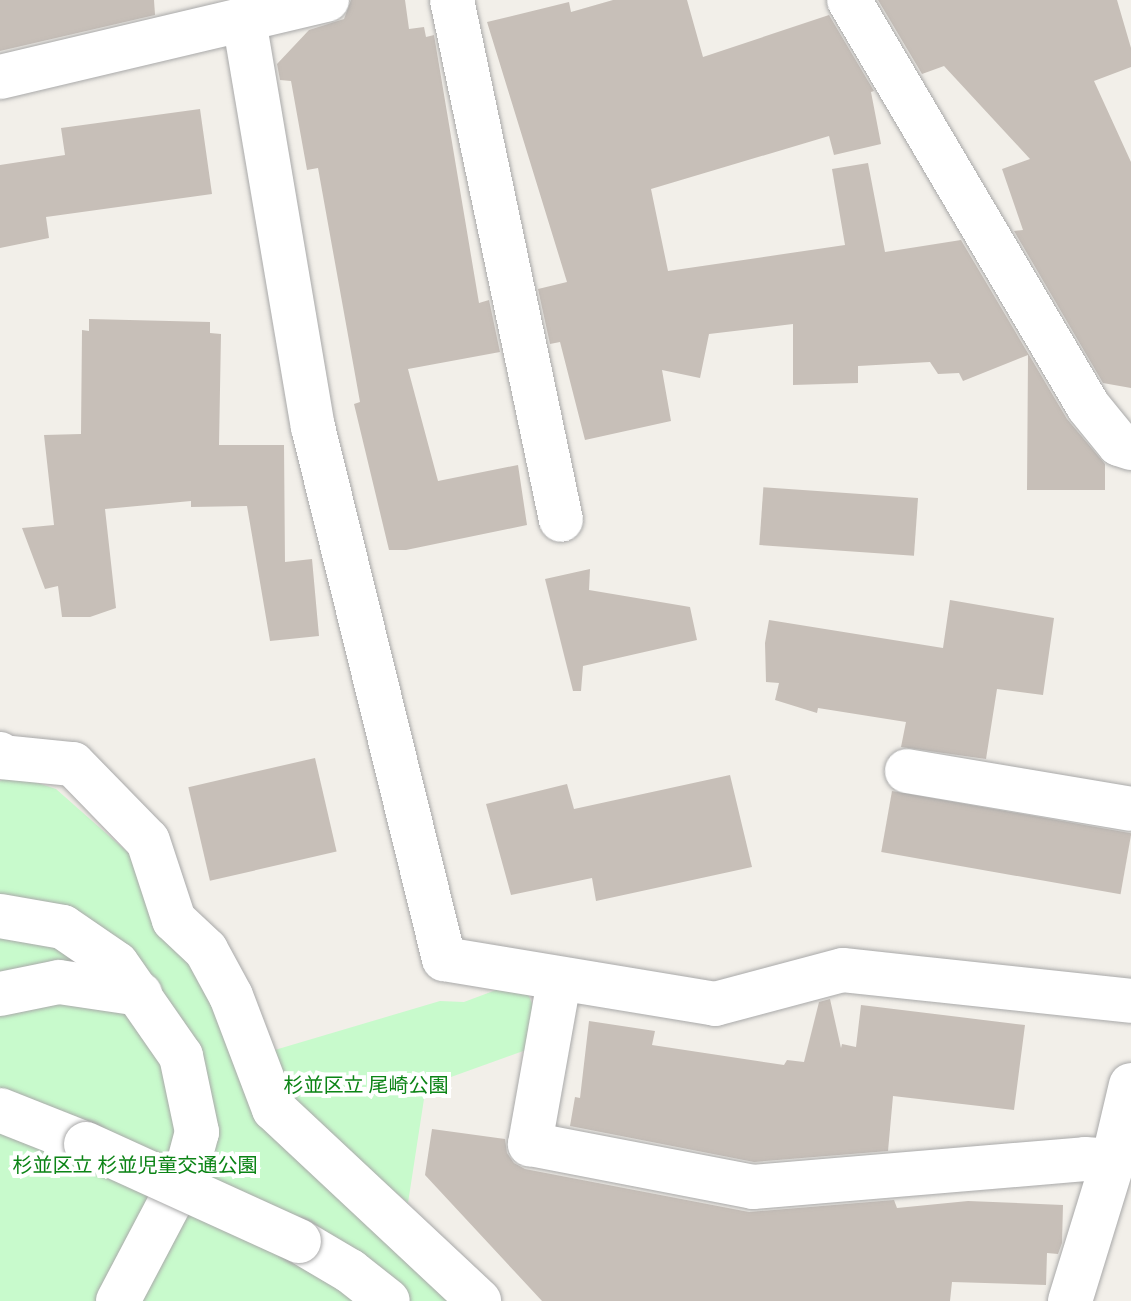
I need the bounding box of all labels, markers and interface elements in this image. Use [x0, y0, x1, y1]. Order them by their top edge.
park label: 杉並区立 尾崎公園 [283, 1074, 449, 1098]
park label: 杉並区立 杉並児童交通公園 [12, 1154, 258, 1178]

